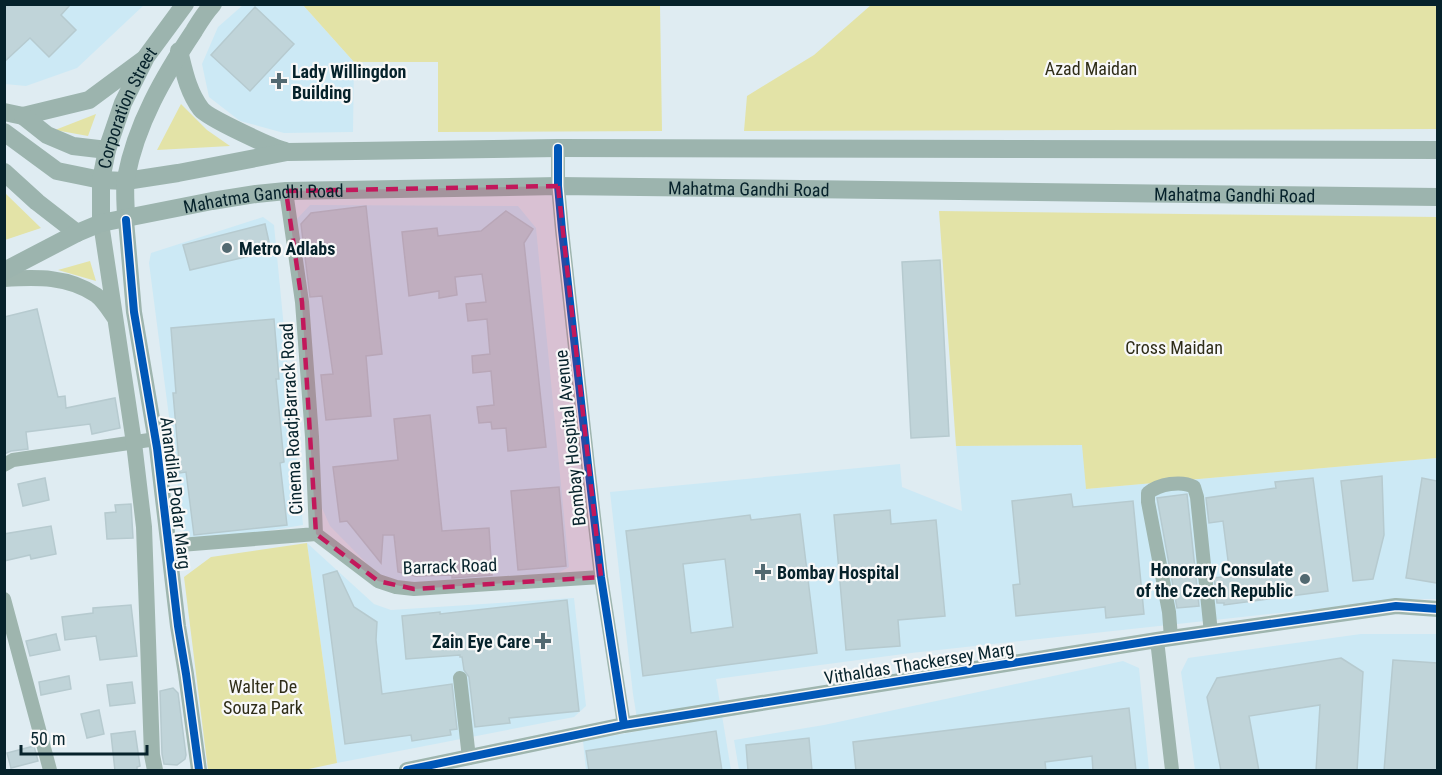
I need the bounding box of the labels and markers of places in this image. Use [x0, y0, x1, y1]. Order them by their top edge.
place label: Lady Willingdon Building [292, 61, 406, 103]
marker: Lady Willingdon Building [270, 72, 288, 90]
place label: Metro Adlabs [239, 238, 335, 259]
marker: Metro Adlabs [220, 241, 234, 255]
place label: Honorary Consulate of the Czech Republic [1136, 559, 1293, 601]
place label: Bombay Hospital [777, 562, 899, 583]
marker: Bombay Hospital [754, 563, 772, 581]
marker: Honorary Consulate of the Czech Republic [1298, 572, 1312, 586]
place label: Zain Eye Care [432, 631, 530, 652]
marker: Zain Eye Care [534, 632, 552, 650]

